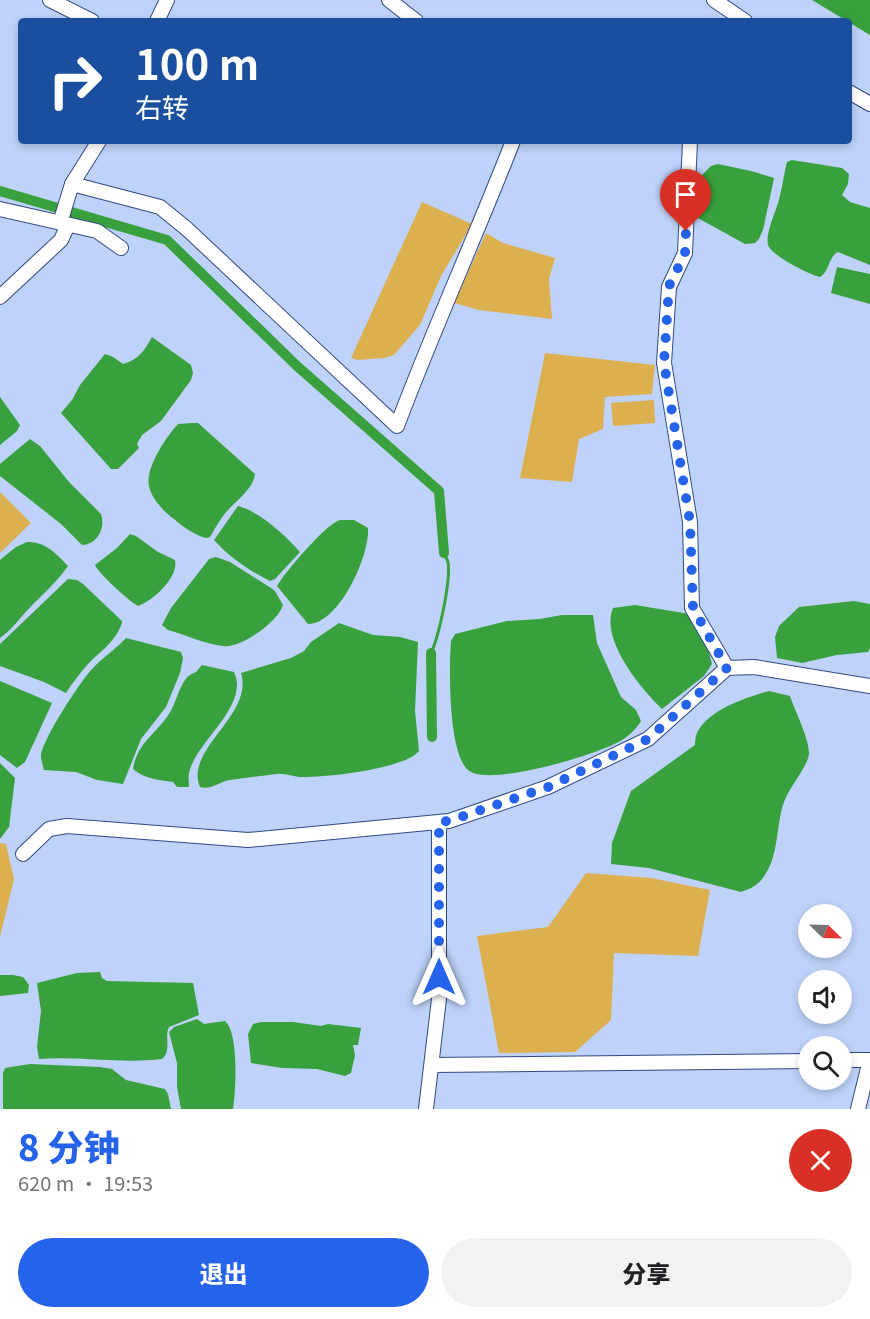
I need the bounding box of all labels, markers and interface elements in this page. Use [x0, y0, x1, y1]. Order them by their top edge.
text: 100 m [135, 31, 259, 92]
icon: right [36, 42, 114, 120]
text: 右转 [135, 87, 189, 126]
pin [660, 169, 711, 231]
icon: arrive [669, 178, 702, 211]
north arrow [798, 904, 852, 958]
map controls [798, 904, 852, 1090]
position arrow [407, 945, 471, 1009]
button: sound [798, 970, 852, 1024]
button: search [798, 1036, 852, 1090]
text: 8 分钟 [18, 1119, 120, 1171]
button: close [789, 1129, 852, 1192]
text: 620 m · 19:53 [18, 1168, 153, 1197]
button: 退出 [18, 1238, 429, 1307]
button: 分享 [441, 1238, 852, 1307]

